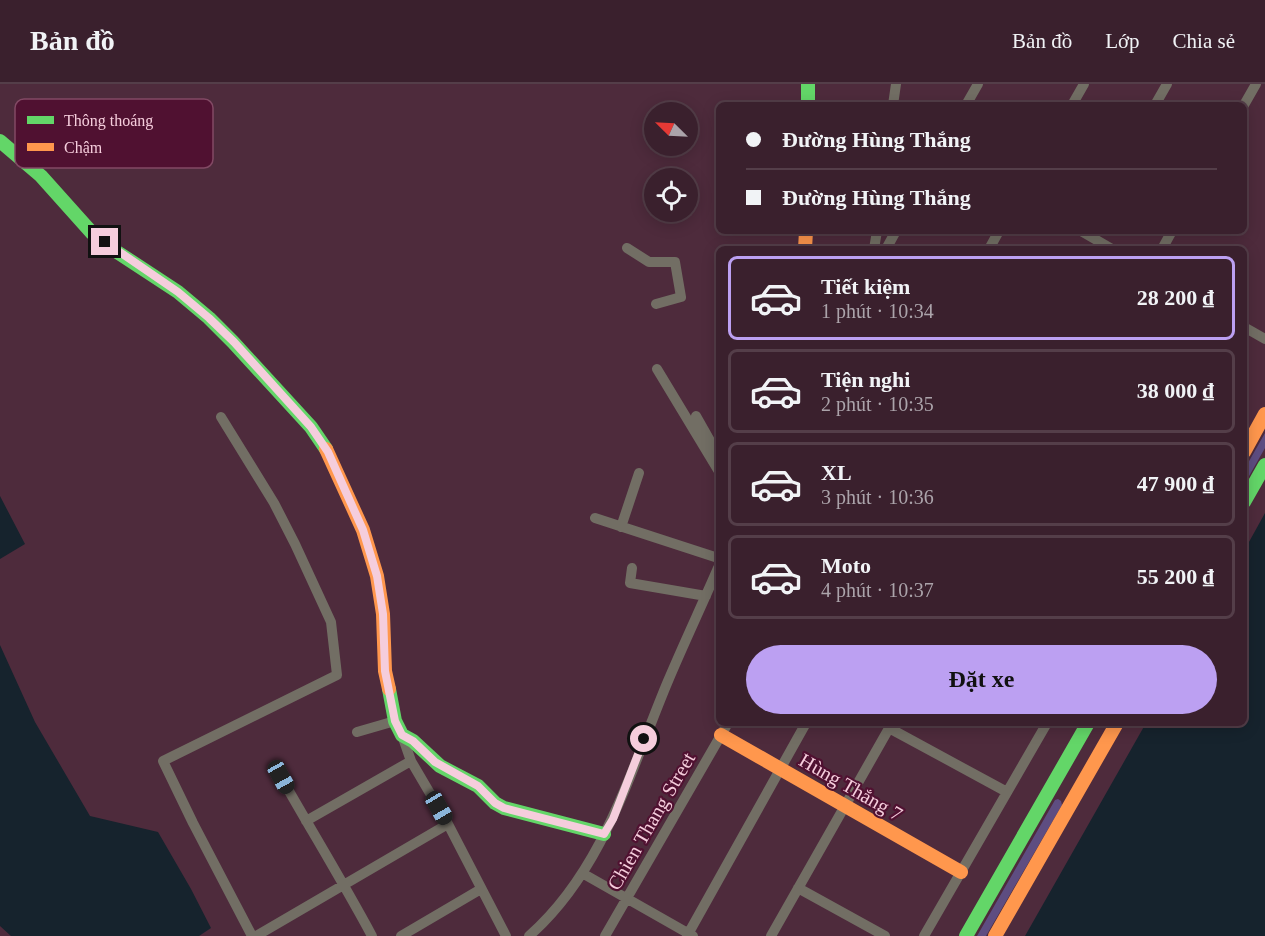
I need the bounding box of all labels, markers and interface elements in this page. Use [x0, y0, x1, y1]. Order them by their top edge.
text: Bản đồ [30, 25, 115, 56]
text: Bản đồ [1012, 29, 1072, 53]
text: Lớp [1105, 29, 1140, 53]
text: Chia sẻ [1173, 29, 1235, 53]
legend [15, 99, 213, 168]
north arrow [644, 102, 698, 156]
map controls [644, 102, 698, 222]
text: Thông thoáng [64, 112, 153, 130]
text: Đường Hùng Thắng [782, 127, 971, 152]
text: Chậm [64, 139, 103, 156]
button: locate [644, 168, 698, 222]
text: Đường Hùng Thắng [782, 185, 971, 210]
route end [91, 228, 118, 255]
icon: car [749, 271, 803, 325]
text: Tiết kiệm [821, 274, 910, 299]
text: 28 200 ₫ [1137, 285, 1214, 310]
text: 1 phút · 10:34 [821, 300, 934, 322]
icon: car [749, 364, 803, 418]
text: Tiện nghi [821, 367, 910, 392]
text: 38 000 ₫ [1137, 378, 1214, 403]
text: 2 phút · 10:35 [821, 393, 934, 415]
icon: car [749, 457, 803, 511]
text: XL [821, 460, 852, 485]
text: 47 900 ₫ [1137, 471, 1214, 496]
text: 3 phút · 10:36 [821, 486, 934, 508]
icon: car [749, 550, 803, 604]
text: Moto [821, 553, 871, 578]
text: 55 200 ₫ [1137, 564, 1214, 589]
text: 4 phút · 10:37 [821, 579, 934, 601]
button: Đặt xe [746, 645, 1217, 714]
route start [630, 725, 657, 752]
street label: Chien Thang Street [603, 748, 700, 894]
street label: Hùng Thắng 7 [795, 749, 906, 826]
car [264, 757, 298, 797]
car [422, 788, 456, 828]

